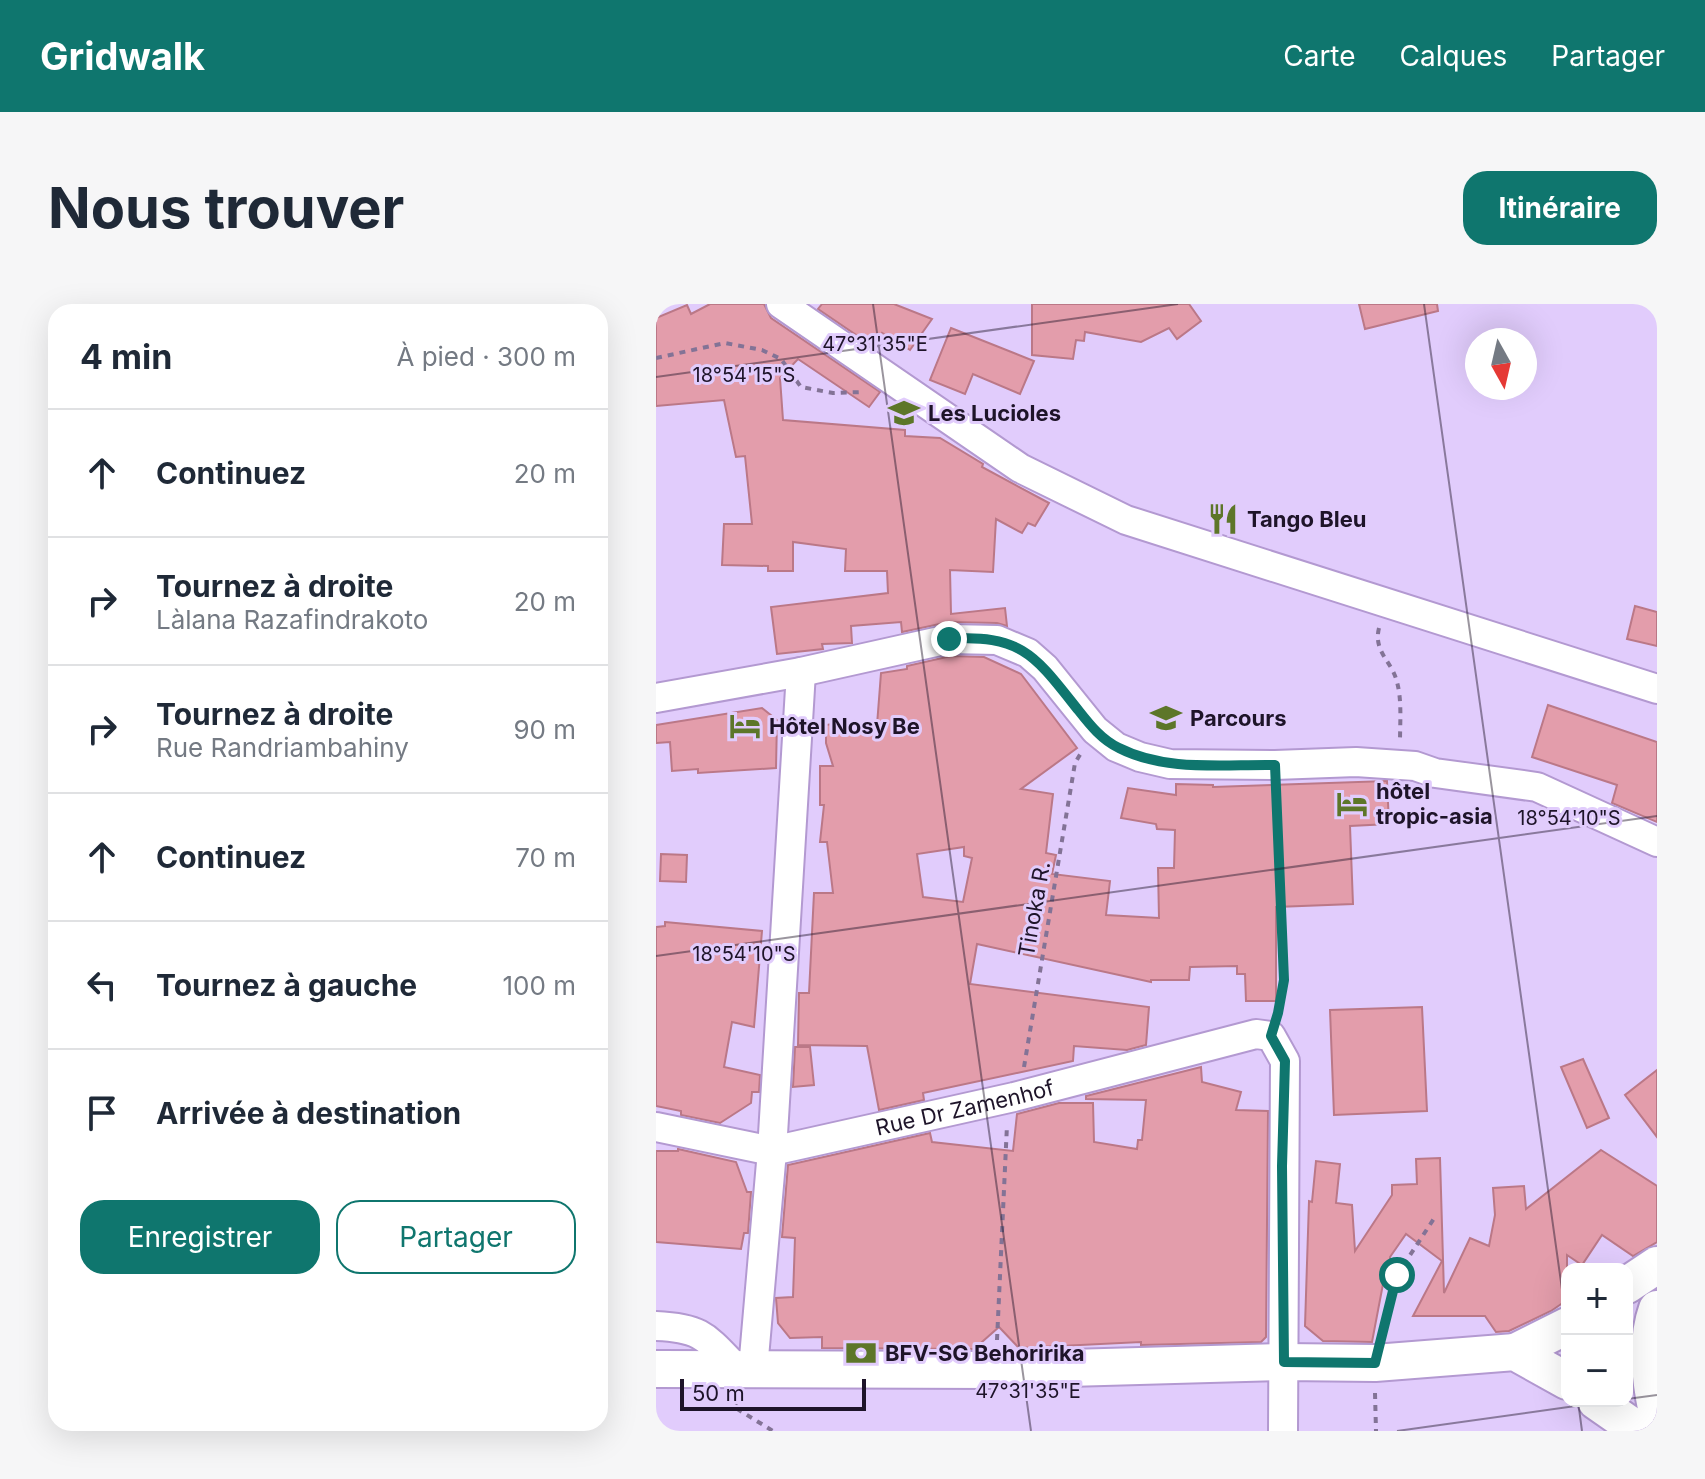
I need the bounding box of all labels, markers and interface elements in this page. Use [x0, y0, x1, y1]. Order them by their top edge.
text: Gridwalk [40, 33, 205, 79]
text: Carte [1283, 39, 1356, 73]
text: Calques [1400, 39, 1507, 73]
text: Partager [1551, 39, 1665, 73]
button: Itinéraire [1463, 171, 1657, 245]
text: Nous trouver [48, 174, 404, 242]
north arrow [1465, 328, 1537, 400]
text: 47°31'35"E [822, 332, 928, 356]
text: 4 min [80, 336, 172, 377]
text: À pied · 300 m [396, 341, 576, 372]
text: 18°54'15"S [693, 363, 795, 387]
school or university icon: Les Lucioles [887, 396, 921, 430]
place label: Les Lucioles [928, 400, 1061, 426]
icon: ahead [80, 451, 124, 495]
text: Continuez [156, 455, 306, 491]
text: 20 m [514, 458, 576, 489]
restaurant icon: Tango Bleu [1206, 502, 1240, 536]
place label: Tango Bleu [1247, 506, 1366, 532]
text: Tournez à droite [156, 568, 393, 604]
icon: right [80, 579, 124, 623]
text: 20 m [514, 586, 576, 617]
text: Làlana Razafindrakoto [156, 604, 428, 635]
route end [931, 621, 967, 657]
text: Tournez à droite [156, 696, 393, 732]
school or university icon: Parcours [1149, 701, 1183, 735]
place label: Parcours [1190, 705, 1287, 731]
icon: right [80, 707, 124, 751]
hotel icon: Hôtel Nosy Be [728, 709, 762, 743]
place label: Hôtel Nosy Be [769, 713, 920, 739]
text: 90 m [513, 714, 576, 745]
text: Rue Randriambahiny [156, 732, 409, 763]
place label: hôtel tropic-asia [1376, 778, 1493, 829]
hotel icon: hôtel tropic-asia [1335, 787, 1369, 821]
text: 18°54'10"S [1517, 806, 1621, 830]
icon: ahead [80, 835, 124, 879]
text: Continuez [156, 839, 306, 875]
text: 70 m [515, 842, 576, 873]
street label: Tinoka R. [1013, 859, 1055, 959]
text: 18°54'10"S [692, 942, 796, 966]
icon: left [80, 963, 124, 1007]
text: Tournez à gauche [156, 967, 417, 1003]
text: 100 m [503, 970, 576, 1001]
street label: Rue Dr Zamenhof [873, 1074, 1057, 1141]
icon: arrive [80, 1091, 124, 1135]
text: Arrivée à destination [156, 1095, 461, 1131]
button: Enregistrer [80, 1200, 320, 1274]
button: Partager [336, 1200, 576, 1274]
route start [1379, 1257, 1415, 1293]
map controls [1561, 1263, 1633, 1407]
button: + [1561, 1263, 1633, 1335]
button: − [1561, 1335, 1633, 1407]
bank icon: BFV-SG Behoririka [844, 1336, 878, 1370]
place label: BFV-SG Behoririka [885, 1340, 1085, 1366]
scale bar [680, 1375, 866, 1411]
text: 47°31'35"E [975, 1379, 1081, 1403]
text: 50 m [692, 1380, 745, 1406]

